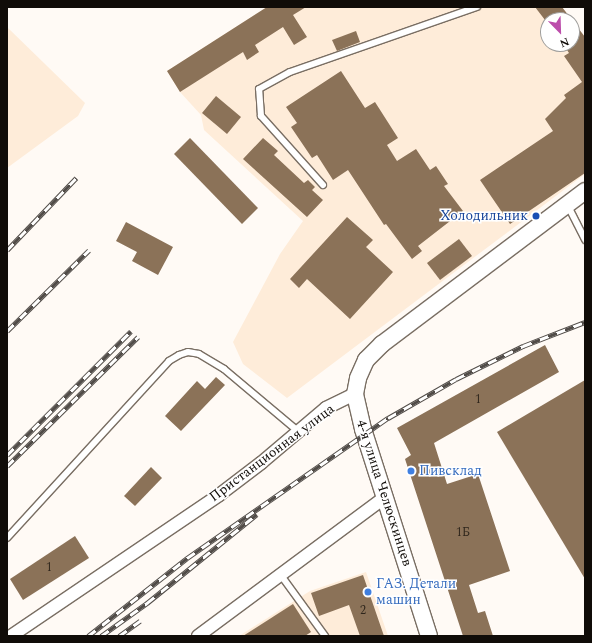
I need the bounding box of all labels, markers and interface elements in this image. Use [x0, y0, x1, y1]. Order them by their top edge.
north arrow [540, 12, 580, 52]
text: N [557, 33, 572, 52]
place label: Холодильник [440, 208, 528, 224]
marker: Холодильник [531, 211, 541, 221]
house number: 1 [475, 393, 481, 407]
street label: Пристанционная улица [206, 400, 338, 506]
street label: 4-я улица Челюскинцев [352, 418, 416, 568]
place label: Пивсклад [419, 463, 482, 479]
marker: Пивсклад [406, 466, 416, 476]
house number: 1Б [456, 526, 470, 540]
house number: 1 [46, 561, 52, 575]
place label: ГАЗ. Детали машин [376, 576, 456, 608]
marker: ГАЗ. Детали машин [363, 587, 373, 597]
house number: 2 [360, 604, 366, 618]

